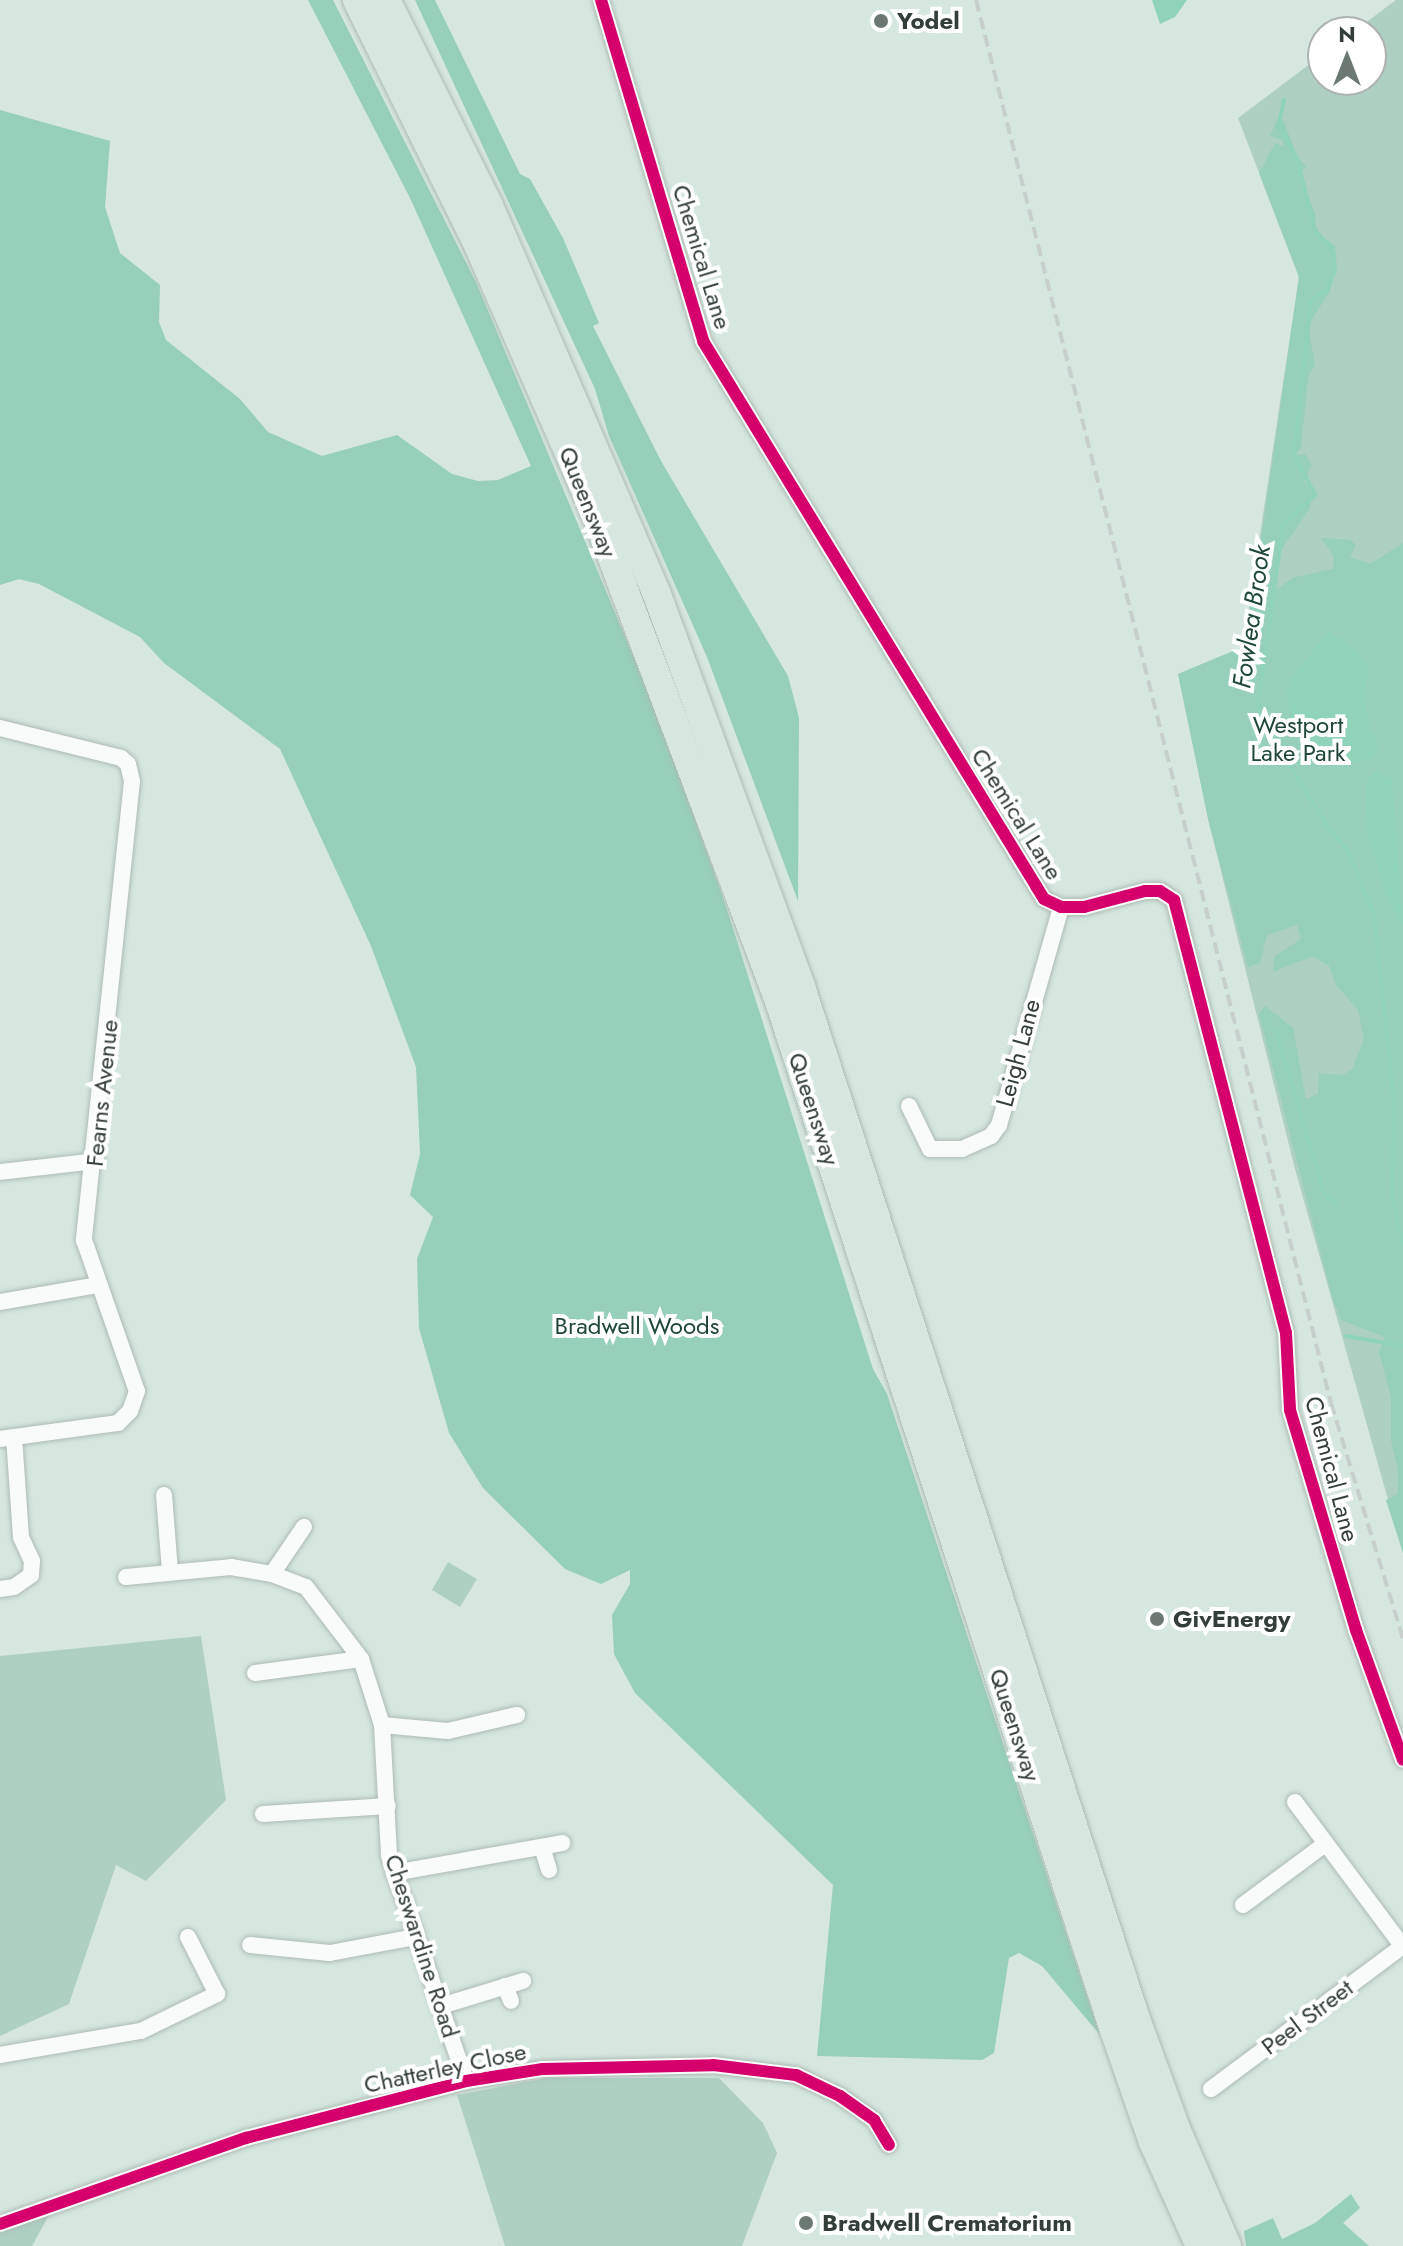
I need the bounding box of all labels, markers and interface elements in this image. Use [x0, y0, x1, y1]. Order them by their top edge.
place label: Yodel [897, 7, 960, 35]
marker: Yodel [872, 12, 890, 30]
north arrow [1307, 16, 1387, 96]
text: N [1338, 18, 1356, 50]
street label: Chemical Lane [666, 181, 738, 333]
street label: Queensway [553, 442, 623, 562]
water label: Fowlea Brook [1227, 543, 1277, 691]
park label: Westport Lake Park [1251, 711, 1345, 767]
street label: Chemical Lane [965, 743, 1069, 885]
street label: Leigh Lane [990, 996, 1046, 1110]
street label: Fearns Avenue [80, 1018, 124, 1168]
street label: Queensway [782, 1049, 846, 1169]
park label: Bradwell Woods [555, 1312, 719, 1340]
street label: Chemical Lane [1299, 1393, 1365, 1545]
place label: GivEnergy [1173, 1605, 1290, 1633]
marker: GivEnergy [1148, 1610, 1166, 1628]
street label: Queensway [983, 1665, 1047, 1785]
street label: Cheswardine Road [379, 1851, 465, 2041]
street label: Peel Street [1256, 1973, 1358, 2061]
street label: Chatterley Close [361, 2037, 529, 2099]
place label: Bradwell Crematorium [822, 2209, 1072, 2237]
marker: Bradwell Crematorium [797, 2214, 815, 2232]

